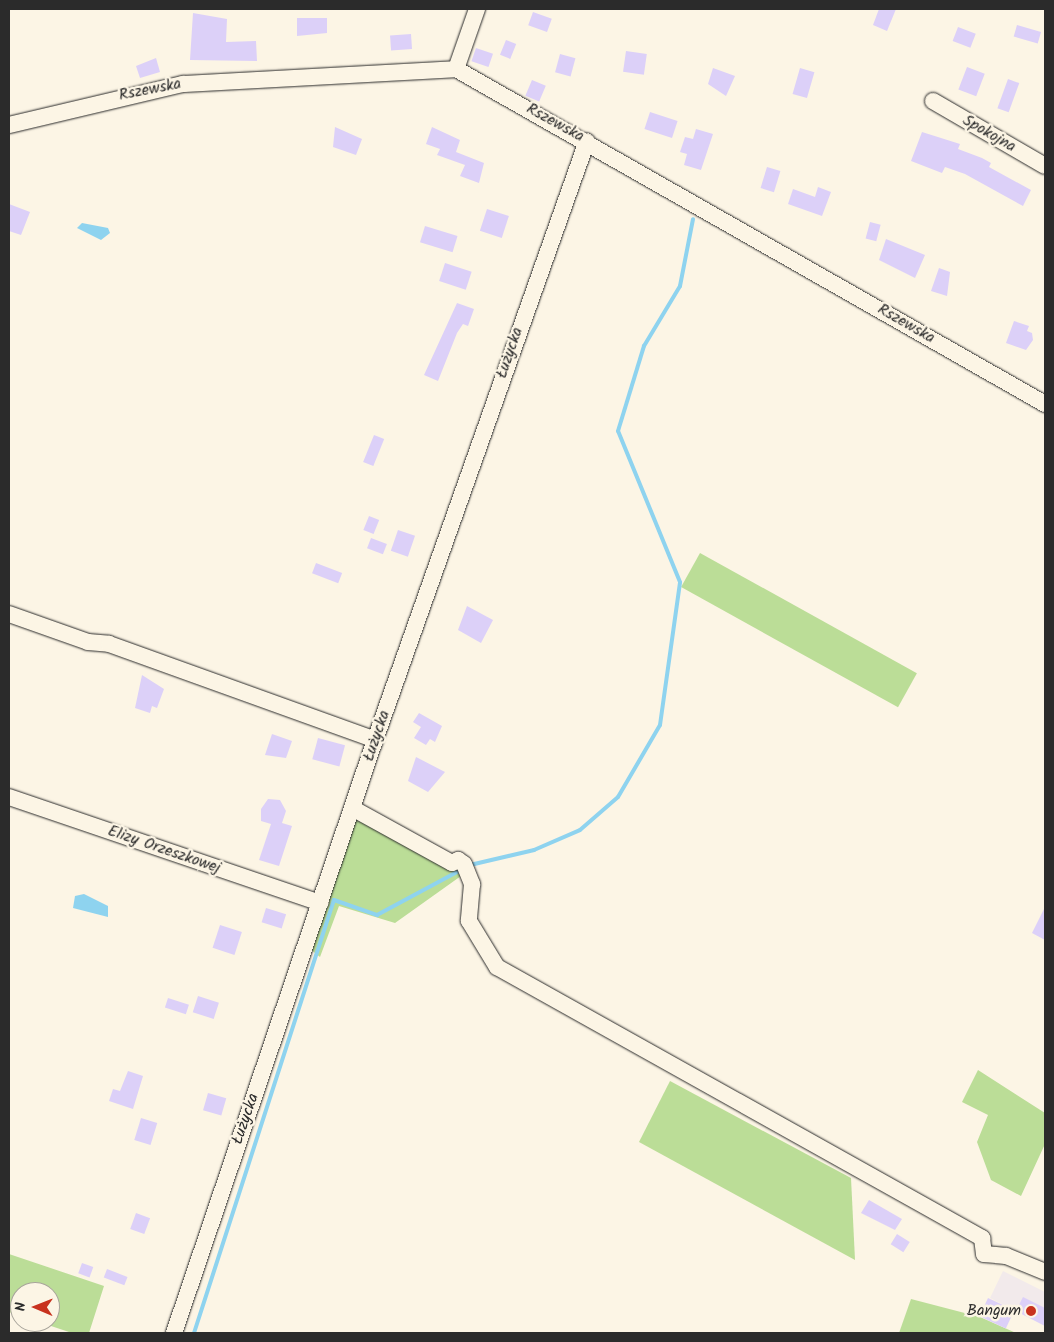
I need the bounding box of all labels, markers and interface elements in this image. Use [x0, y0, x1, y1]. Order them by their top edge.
street label: Rszewska [117, 75, 183, 105]
street label: Rszewska [523, 99, 587, 147]
street label: Spokojna [959, 111, 1019, 157]
street label: Rszewska [874, 300, 938, 348]
street label: Łużycka [492, 325, 528, 381]
street label: Łużycka [359, 708, 395, 764]
street label: Elizy Orzeszkowej [105, 822, 223, 878]
street label: Łużycka [228, 1091, 264, 1147]
north arrow [10, 1282, 60, 1332]
place label: Bangum [967, 1301, 1021, 1321]
text: N [10, 1302, 32, 1311]
marker: Bangum [1025, 1305, 1037, 1317]

